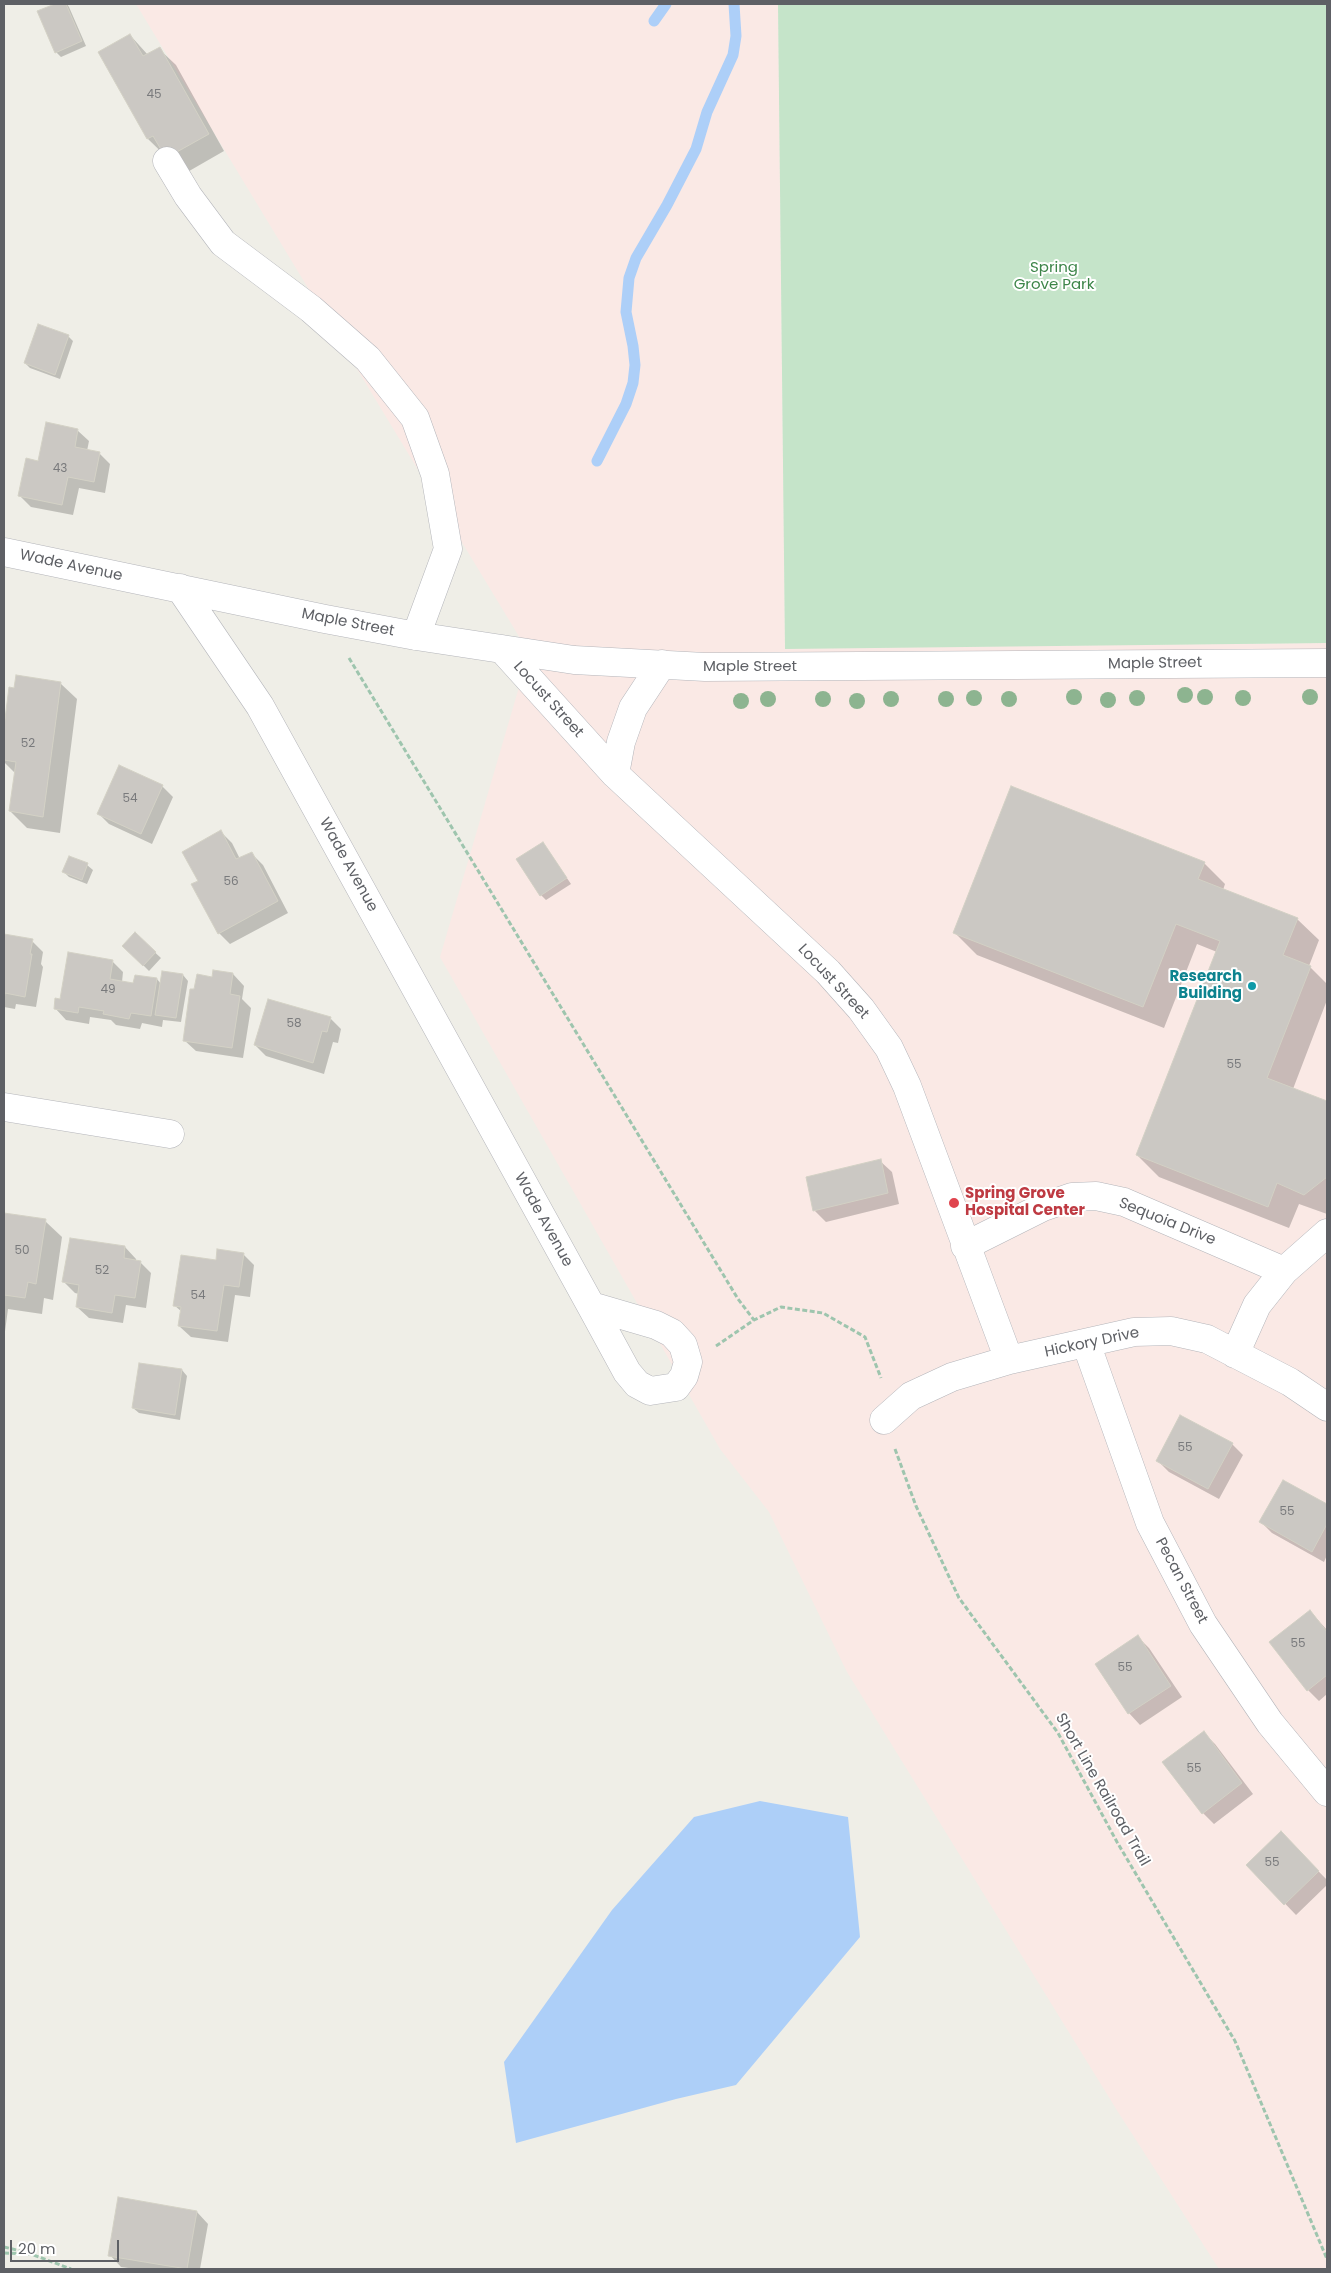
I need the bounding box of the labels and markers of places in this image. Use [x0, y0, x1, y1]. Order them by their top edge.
place label: Research Building [1170, 968, 1242, 1003]
marker: Research Building [1246, 980, 1258, 992]
place label: Spring Grove Hospital Center [965, 1185, 1085, 1220]
marker: Spring Grove Hospital Center [947, 1196, 961, 1210]

